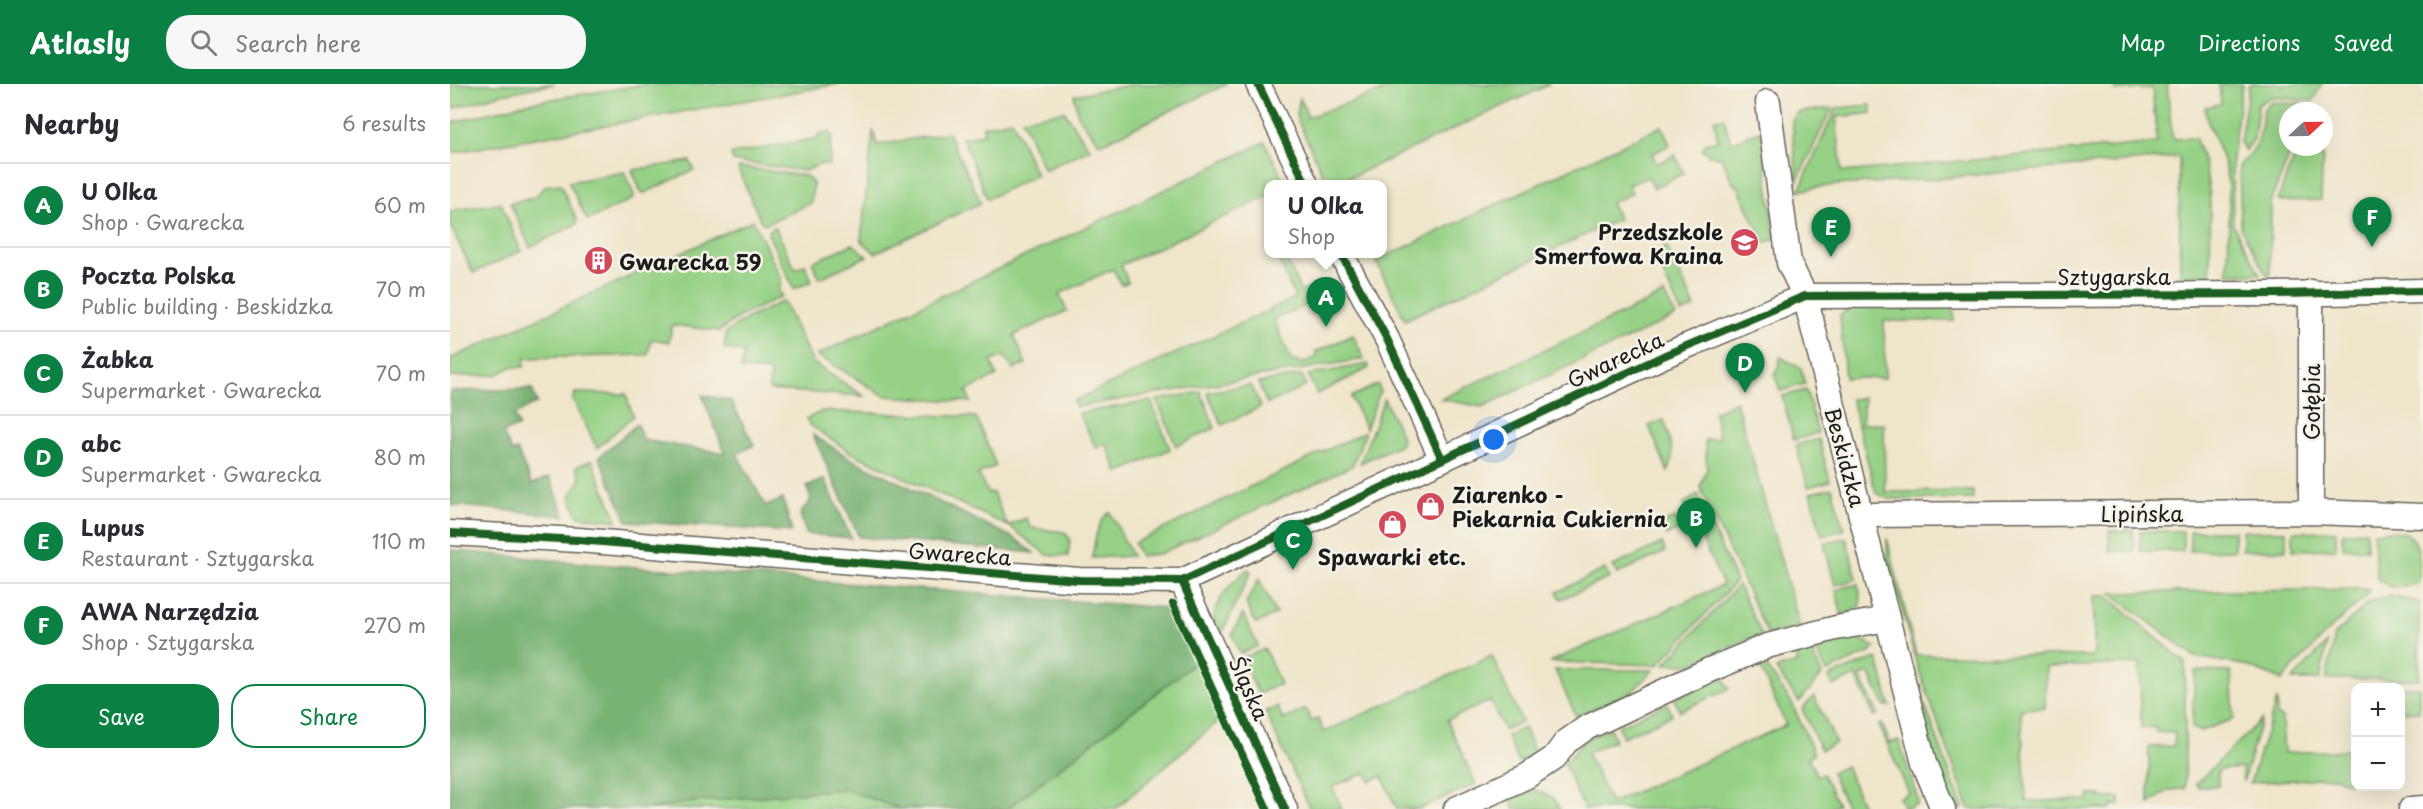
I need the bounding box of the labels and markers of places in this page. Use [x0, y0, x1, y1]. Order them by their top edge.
pin: F [2352, 198, 2392, 247]
pin: E [1812, 208, 1850, 257]
place label: Przedszkole Smerfowa Kraina [1534, 215, 1723, 271]
school or university icon: Przedszkole Smerfowa Kraina [1728, 227, 1760, 259]
building icon: Gwarecka 59 [582, 245, 614, 277]
place label: Gwarecka 59 [619, 245, 761, 277]
pin: A [1306, 278, 1346, 327]
pin: D [1726, 344, 1764, 393]
place label: Ziarenko - Piekarnia Cukiernia [1452, 478, 1668, 534]
shop icon: Ziarenko - Piekarnia Cukiernia [1415, 490, 1447, 522]
pin: B [1676, 498, 1716, 548]
shop icon: Spawarki etc. [1376, 509, 1408, 541]
pin: C [1274, 520, 1312, 570]
place label: Spawarki etc. [1318, 540, 1466, 572]

